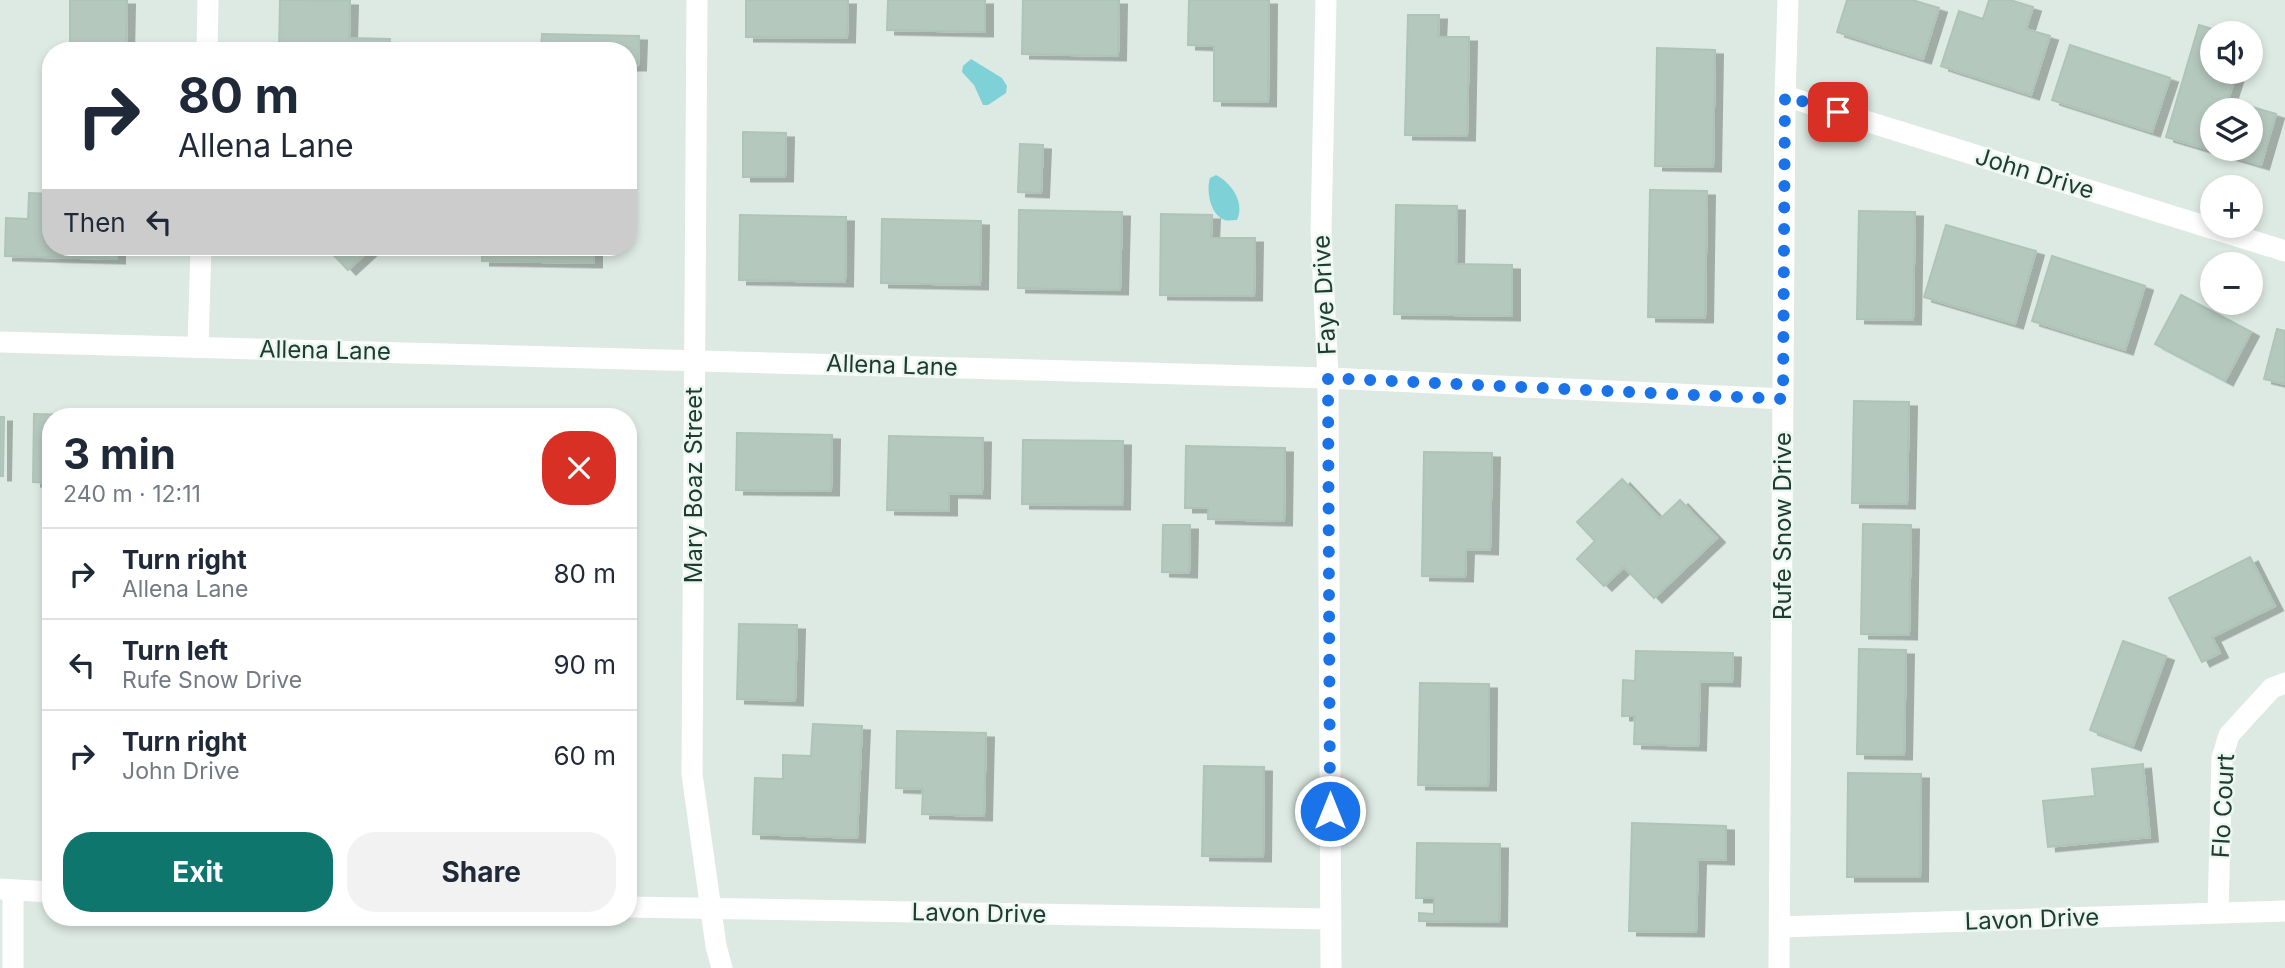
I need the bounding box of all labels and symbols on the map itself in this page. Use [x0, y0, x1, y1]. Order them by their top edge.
pin [1808, 82, 1868, 142]
street label: John Drive [1972, 141, 2098, 205]
street label: Faye Drive [1306, 234, 1342, 356]
street label: Allena Lane [259, 334, 391, 366]
street label: Allena Lane [826, 348, 958, 382]
street label: Mary Boaz Street [679, 387, 708, 583]
street label: Rufe Snow Drive [1768, 432, 1797, 620]
street label: Flo Court [2206, 753, 2240, 859]
position arrow [1293, 774, 1367, 848]
street label: Lavon Drive [911, 897, 1047, 929]
street label: Lavon Drive [1964, 902, 2100, 936]

